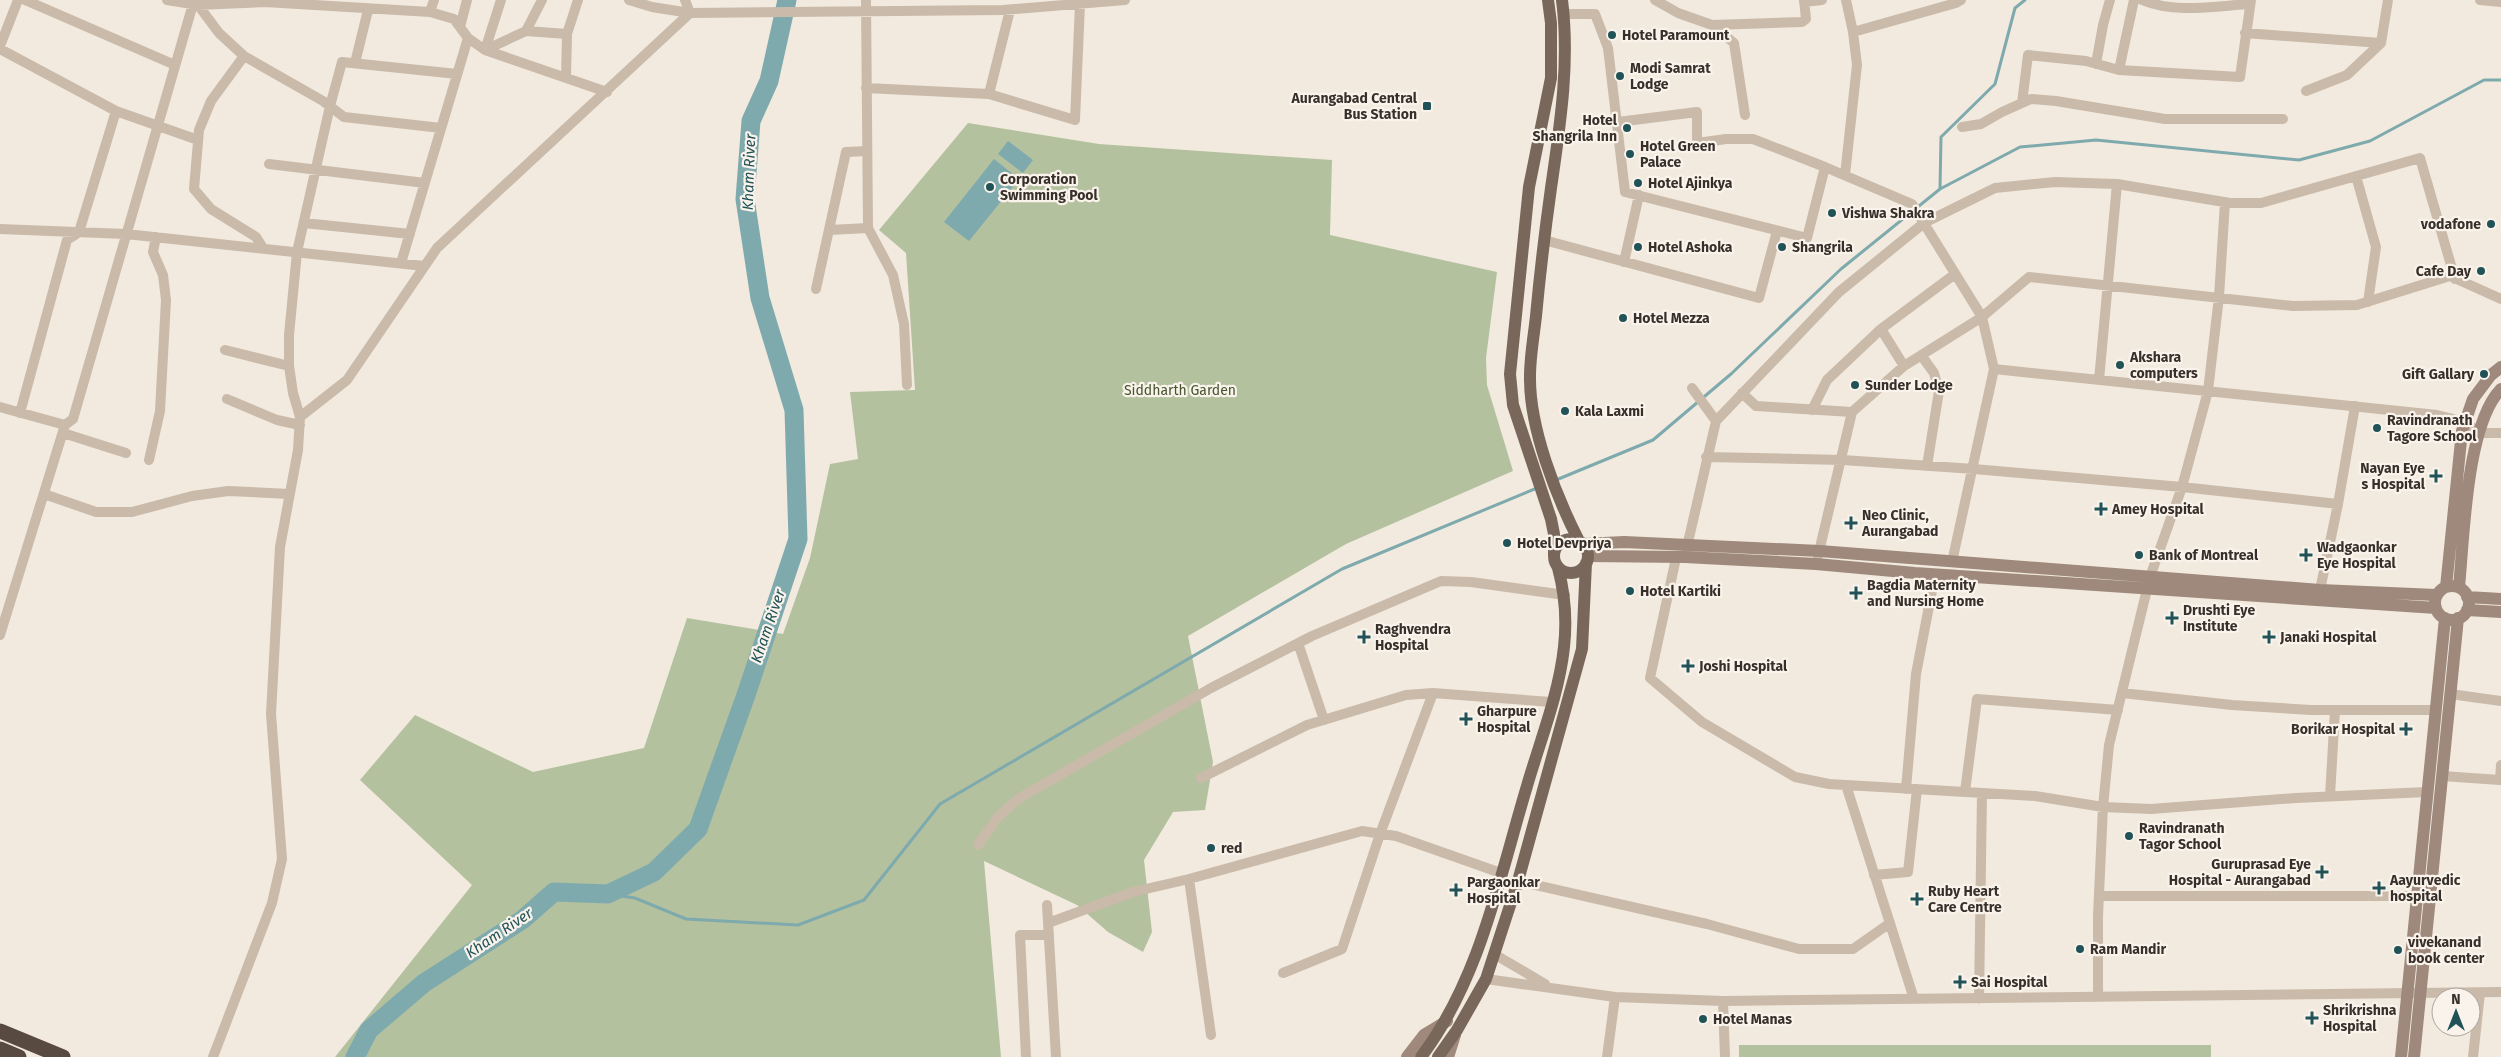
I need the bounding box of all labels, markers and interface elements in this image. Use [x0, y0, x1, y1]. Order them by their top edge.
place label: Hotel Paramount [1622, 27, 1730, 44]
marker: Hotel Paramount [1606, 29, 1618, 41]
place label: Modi Samrat Lodge [1630, 60, 1711, 93]
marker: Modi Samrat Lodge [1614, 70, 1626, 82]
place label: Aurangabad Central Bus Station [1290, 90, 1418, 123]
marker: Aurangabad Central Bus Station [1421, 100, 1433, 112]
place label: Hotel Shangrila Inn [1533, 112, 1618, 145]
marker: Hotel Shangrila Inn [1621, 122, 1633, 134]
water label: Kham River [739, 132, 759, 211]
place label: Hotel Green Palace [1640, 138, 1716, 171]
marker: Hotel Green Palace [1624, 148, 1636, 160]
place label: Corporation Swimming Pool [1000, 171, 1098, 204]
place label: Hotel Ajinkya [1648, 175, 1733, 192]
marker: Hotel Ajinkya [1632, 177, 1644, 189]
marker: Corporation Swimming Pool [984, 181, 996, 193]
place label: Vishwa Shakra [1841, 205, 1935, 222]
marker: Vishwa Shakra [1826, 207, 1838, 219]
place label: vodafone [2420, 216, 2481, 233]
marker: vodafone [2485, 218, 2497, 230]
place label: Hotel Ashoka [1648, 239, 1733, 256]
place label: Shangrila [1792, 239, 1853, 256]
marker: Hotel Ashoka [1632, 241, 1644, 253]
marker: Shangrila [1776, 241, 1788, 253]
place label: Cafe Day [2416, 263, 2472, 280]
marker: Cafe Day [2475, 265, 2487, 277]
place label: Hotel Mezza [1633, 310, 1710, 327]
marker: Hotel Mezza [1617, 312, 1629, 324]
place label: Akshara computers [2129, 349, 2198, 382]
marker: Akshara computers [2114, 359, 2126, 371]
place label: Gift Gallary [2402, 366, 2475, 383]
marker: Gift Gallary [2478, 368, 2490, 380]
place label: Sunder Lodge [1865, 377, 1953, 394]
marker: Sunder Lodge [1849, 379, 1861, 391]
park label: Siddharth Garden [1124, 382, 1236, 399]
place label: Kala Laxmi [1575, 403, 1644, 420]
marker: Kala Laxmi [1559, 405, 1571, 417]
place label: Ravindranath Tagore School [2387, 412, 2477, 445]
marker: Ravindranath Tagore School [2371, 422, 2383, 434]
place label: Nayan Eye s Hospital [2360, 460, 2426, 493]
marker: Nayan Eye s Hospital [2429, 469, 2443, 483]
place label: Amey Hospital [2111, 501, 2205, 518]
marker: Amey Hospital [2094, 502, 2108, 516]
place label: Neo Clinic, Aurangabad [1861, 507, 1939, 540]
marker: Neo Clinic, Aurangabad [1844, 516, 1858, 530]
place label: Hotel Devpriya [1517, 535, 1612, 552]
marker: Hotel Devpriya [1501, 537, 1513, 549]
place label: Wadgaonkar Eye Hospital [2317, 539, 2397, 572]
place label: Bank of Montreal [2149, 547, 2259, 564]
marker: Wadgaonkar Eye Hospital [2299, 548, 2313, 562]
marker: Bank of Montreal [2133, 549, 2145, 561]
place label: Bagdia Maternity and Nursing Home [1867, 577, 1984, 610]
place label: Hotel Kartiki [1640, 583, 1721, 600]
marker: Hotel Kartiki [1624, 585, 1636, 597]
water label: Kham River [747, 586, 789, 665]
marker: Bagdia Maternity and Nursing Home [1849, 586, 1863, 600]
place label: Drushti Eye Institute [2183, 602, 2255, 635]
marker: Drushti Eye Institute [2165, 611, 2179, 625]
place label: Raghvendra Hospital [1375, 621, 1451, 654]
place label: Janaki Hospital [2279, 629, 2377, 646]
marker: Raghvendra Hospital [1357, 630, 1371, 644]
marker: Janaki Hospital [2262, 630, 2276, 644]
place label: Joshi Hospital [1698, 658, 1788, 675]
marker: Joshi Hospital [1681, 659, 1695, 673]
place label: Gharpure Hospital [1477, 703, 1537, 736]
marker: Gharpure Hospital [1459, 712, 1473, 726]
place label: Borikar Hospital [2291, 721, 2396, 738]
marker: Borikar Hospital [2399, 722, 2413, 736]
place label: Ravindranath Tagor School [2139, 820, 2225, 853]
marker: Ravindranath Tagor School [2123, 830, 2135, 842]
place label: red [1221, 840, 1242, 857]
marker: red [1205, 842, 1217, 854]
place label: Guruprasad Eye Hospital - Aurangabad [2169, 856, 2311, 889]
marker: Guruprasad Eye Hospital - Aurangabad [2315, 865, 2329, 879]
place label: Aayurvedic hospital [2389, 872, 2461, 905]
place label: Pargaonkar Hospital [1467, 874, 1540, 907]
marker: Aayurvedic hospital [2372, 881, 2386, 895]
marker: Pargaonkar Hospital [1449, 883, 1463, 897]
place label: Ruby Heart Care Centre [1928, 883, 2002, 916]
marker: Ruby Heart Care Centre [1910, 892, 1924, 906]
water label: Kham River [462, 903, 537, 962]
place label: vivekanand book center [2407, 934, 2485, 967]
place label: Ram Mandir [2090, 941, 2166, 958]
marker: Ram Mandir [2074, 943, 2086, 955]
marker: vivekanand book center [2392, 944, 2404, 956]
place label: Sai Hospital [1971, 974, 2048, 991]
marker: Sai Hospital [1953, 975, 1967, 989]
north arrow [2431, 987, 2481, 1037]
text: N [2451, 991, 2461, 1008]
place label: Shrikrishna Hospital [2323, 1002, 2397, 1035]
place label: Hotel Manas [1713, 1011, 1792, 1028]
marker: Shrikrishna Hospital [2305, 1011, 2319, 1025]
marker: Hotel Manas [1697, 1013, 1709, 1025]

